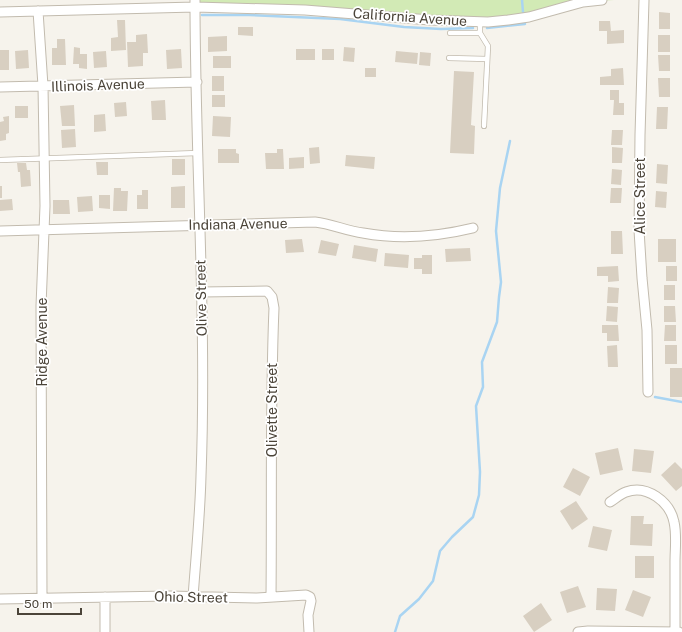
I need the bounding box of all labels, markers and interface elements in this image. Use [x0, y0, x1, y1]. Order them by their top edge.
street label: California Avenue [352, 5, 468, 29]
street label: Illinois Avenue [51, 75, 145, 95]
street label: Alice Street [632, 157, 648, 235]
street label: Indiana Avenue [188, 215, 288, 233]
street label: Olive Street [192, 259, 210, 337]
street label: Ridge Avenue [34, 297, 50, 386]
street label: Olivette Street [264, 363, 280, 457]
street label: Ohio Street [154, 588, 228, 606]
scale bar [18, 590, 81, 616]
text: 50 m [24, 597, 52, 611]

